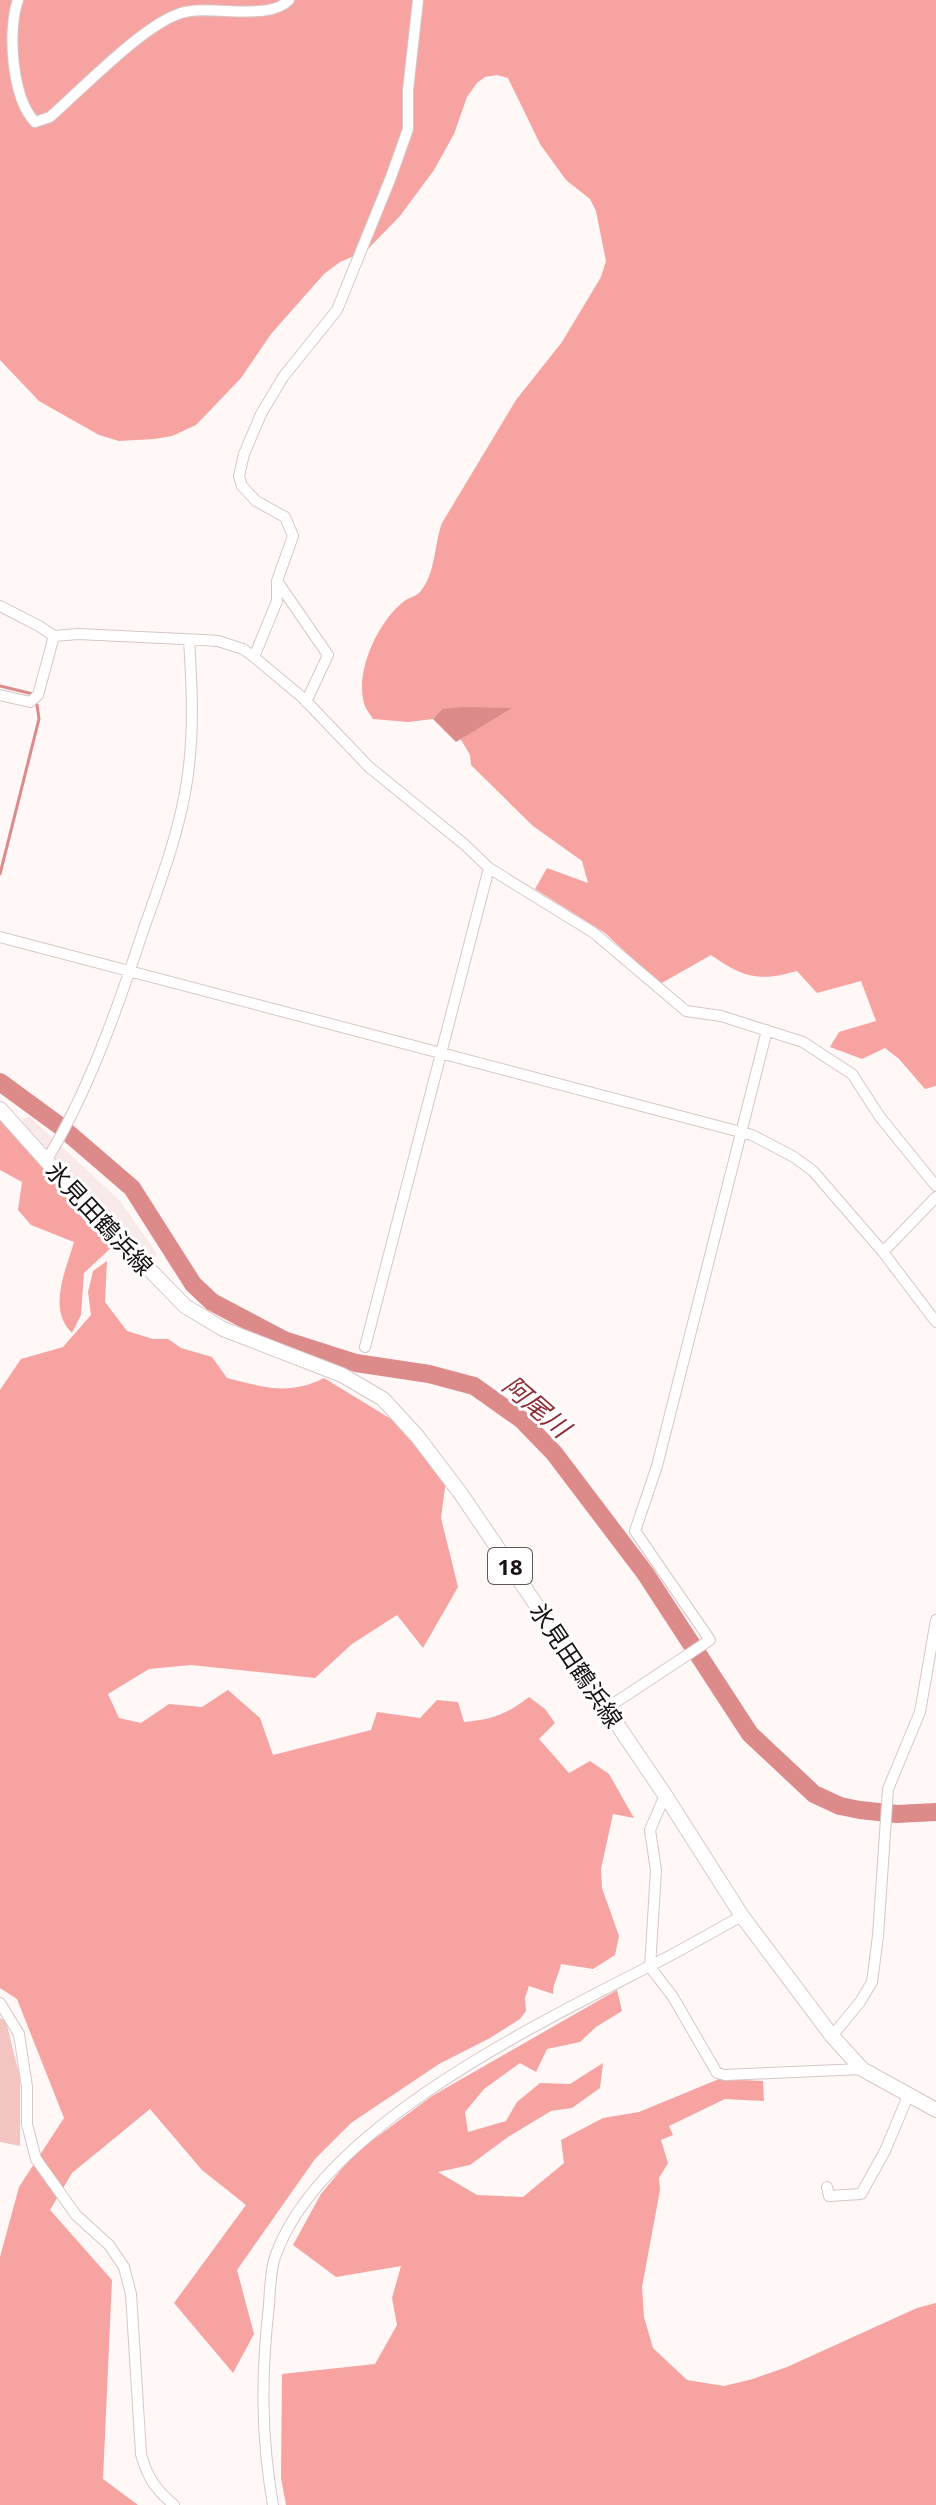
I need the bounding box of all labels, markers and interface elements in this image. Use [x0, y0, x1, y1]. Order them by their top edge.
street label: 氷見田鶴浜線 [39, 1154, 161, 1282]
water label: 阿尾川 [496, 1367, 581, 1447]
road number: 18 [488, 1548, 532, 1584]
street label: 氷見田鶴浜線 [523, 1596, 631, 1734]

